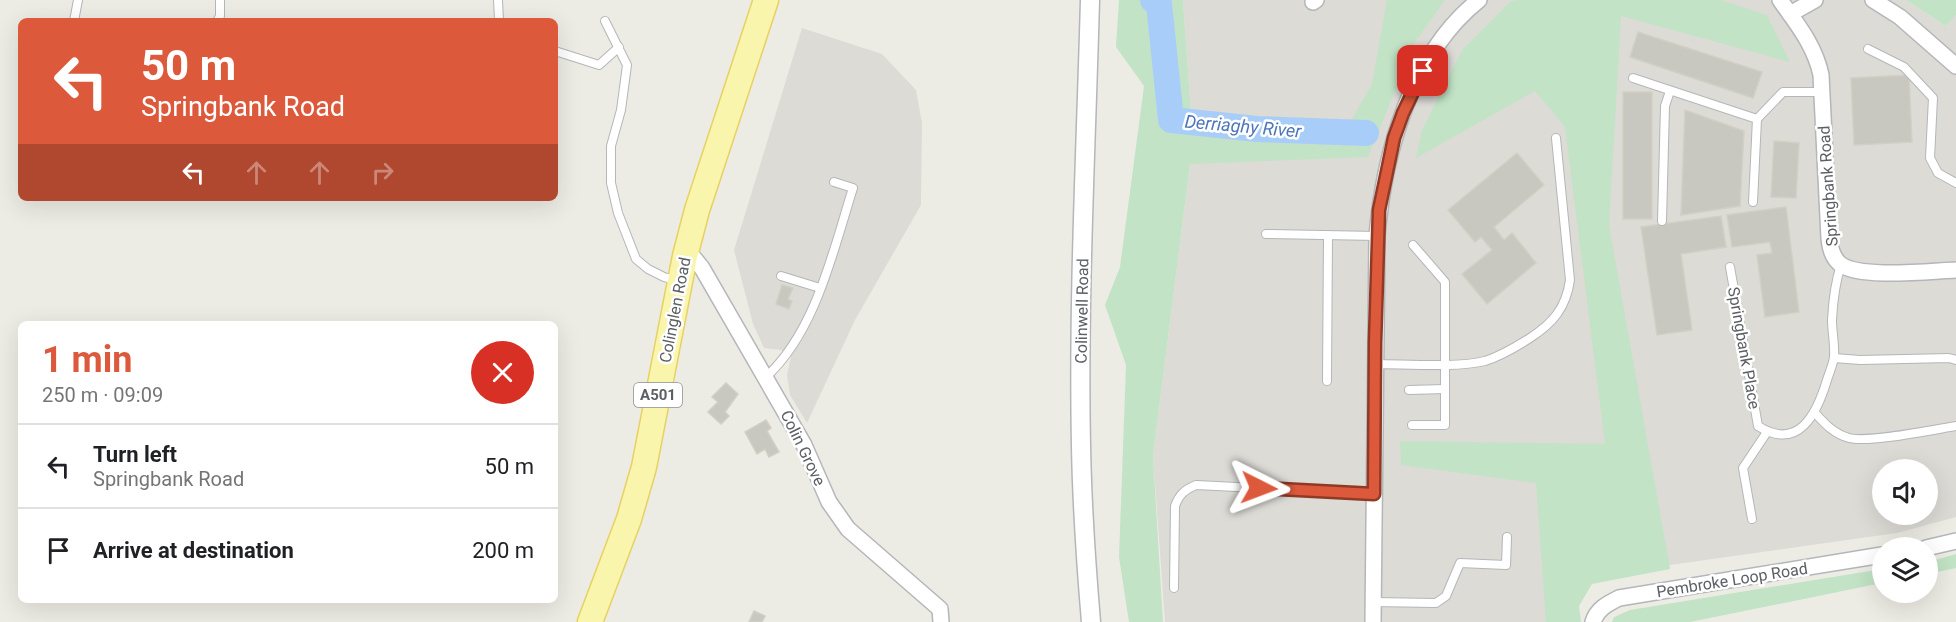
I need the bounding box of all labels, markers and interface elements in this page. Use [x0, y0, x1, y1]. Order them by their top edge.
text: 50 m [141, 41, 236, 90]
icon: left [42, 42, 120, 120]
pin [1397, 45, 1448, 96]
icon: arrive [1406, 54, 1439, 87]
text: Springbank Road [141, 91, 345, 123]
water label: Derriaghy River [1184, 110, 1303, 142]
street label: Springbank Road [1814, 125, 1842, 247]
icon: left [177, 156, 210, 189]
icon: ahead [240, 156, 273, 189]
icon: ahead [303, 156, 336, 189]
icon: right [366, 156, 399, 189]
street label: Colinglen Road [655, 256, 695, 364]
street label: Colinwell Road [1072, 258, 1092, 364]
street label: Springbank Place [1724, 285, 1764, 411]
text: 1 min [42, 339, 133, 381]
button: close [471, 341, 534, 404]
text: 250 m · 09:09 [42, 383, 163, 407]
road number: A501 [634, 383, 682, 407]
street label: Colin Grove [777, 407, 829, 489]
text: Turn left [93, 442, 177, 467]
icon: left [42, 450, 75, 483]
text: 50 m [485, 454, 534, 479]
position arrow [1227, 456, 1291, 520]
map controls [1872, 459, 1938, 603]
button: sound [1872, 459, 1938, 525]
text: Springbank Road [93, 467, 244, 491]
icon: arrive [42, 534, 75, 567]
button: layers [1872, 537, 1938, 603]
text: Arrive at destination [93, 538, 294, 563]
text: 200 m [472, 538, 534, 563]
street label: Pembroke Loop Road [1655, 559, 1809, 601]

